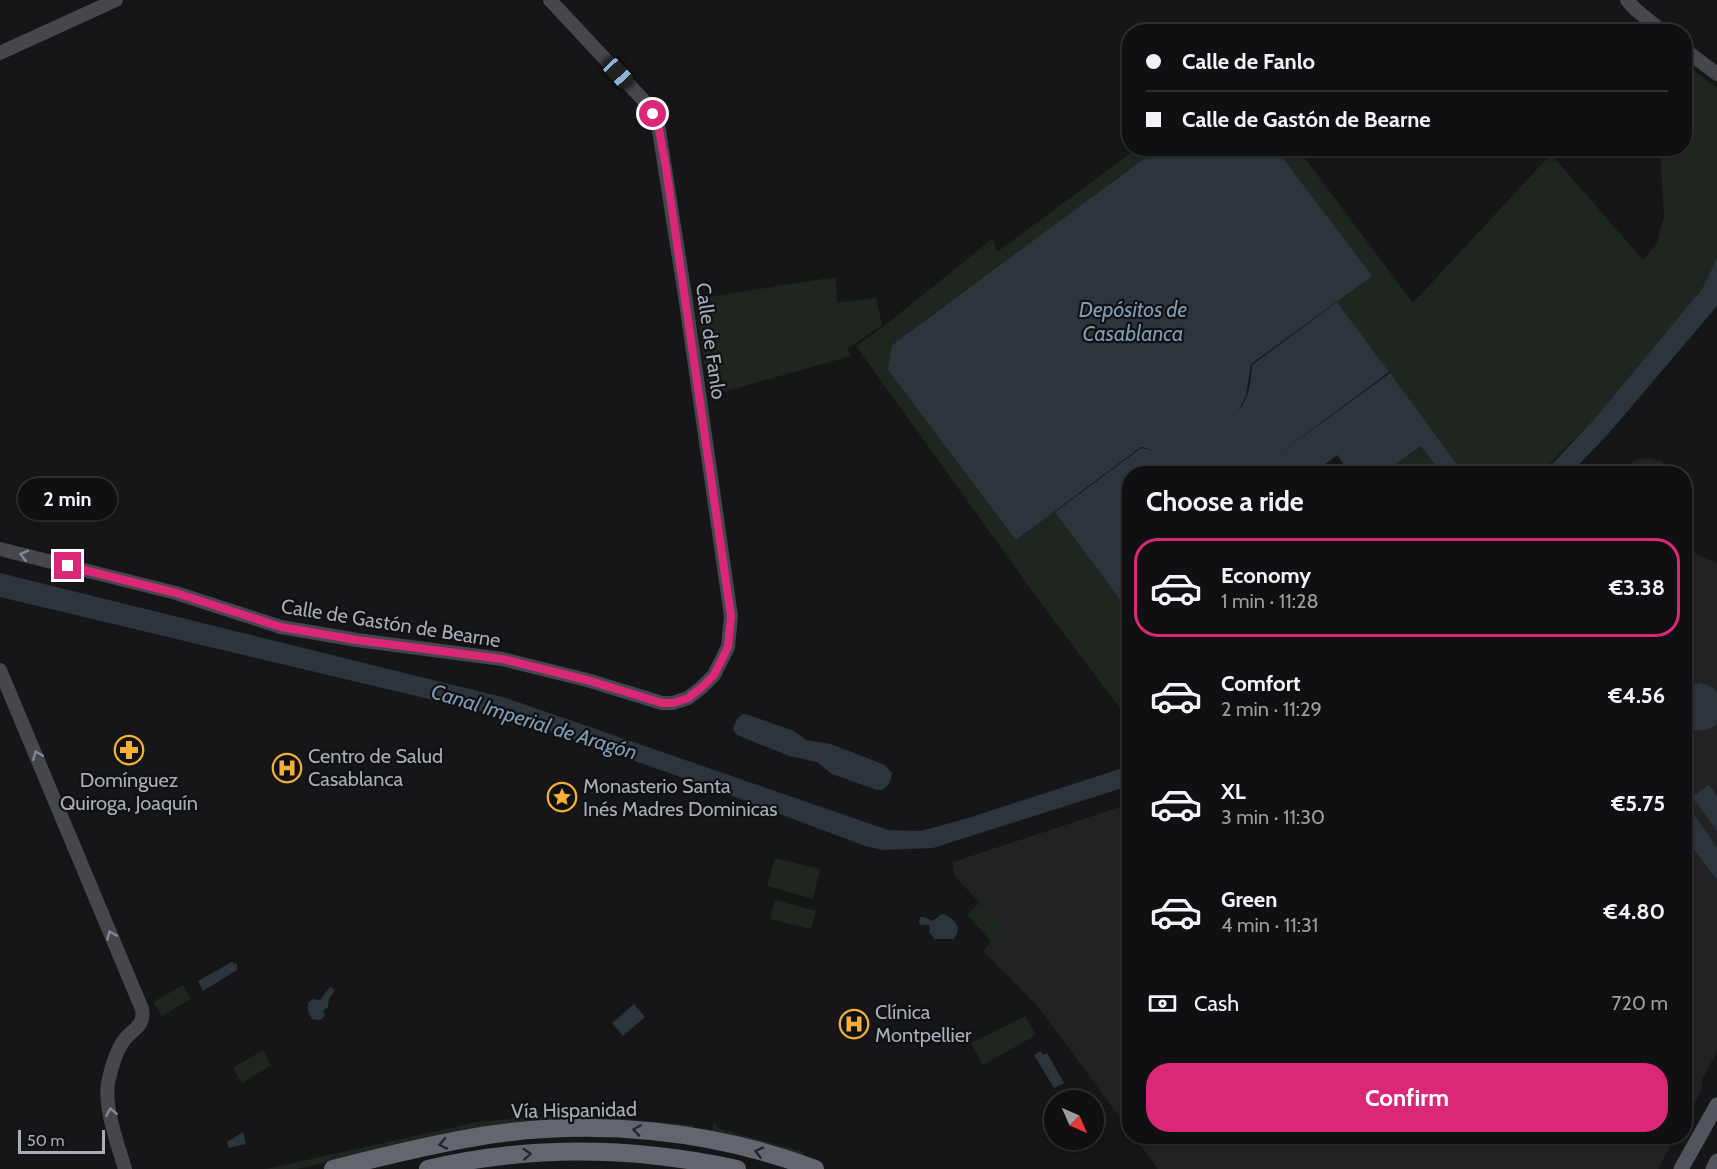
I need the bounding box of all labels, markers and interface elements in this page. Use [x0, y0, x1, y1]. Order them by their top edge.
text: Calle de Fanlo [1182, 48, 1315, 75]
car [599, 54, 637, 92]
route start [639, 100, 666, 127]
text: Calle de Gastón de Bearne [1182, 106, 1431, 133]
street label: Calle de Fanlo [691, 281, 731, 401]
water label: Depósitos de Casablanca [1079, 297, 1188, 346]
callout: 2 min [19, 479, 118, 521]
text: Choose a ride [1146, 485, 1304, 518]
text: 2 min [43, 487, 92, 511]
one-way arrow [19, 549, 29, 562]
route end [54, 552, 81, 579]
icon: car [1149, 561, 1203, 615]
text: Economy [1221, 562, 1311, 589]
text: €3.38 [1609, 574, 1665, 601]
text: 1 min · 11:28 [1221, 589, 1319, 613]
street label: Calle de Gastón de Bearne [280, 594, 502, 652]
icon: car [1149, 669, 1203, 723]
text: Comfort [1221, 670, 1300, 697]
water label: Canal Imperial de Aragón [428, 678, 640, 765]
text: €4.56 [1608, 682, 1665, 709]
text: 2 min · 11:29 [1221, 697, 1322, 721]
pharmacy icon: Domínguez Quiroga, Joaquín [113, 734, 145, 766]
place label: Centro de Salud Casablanca [308, 744, 443, 791]
one-way arrow [31, 750, 44, 760]
hospital icon: Centro de Salud Casablanca [271, 752, 303, 784]
place label: Domínguez Quiroga, Joaquín [60, 768, 198, 815]
place label: Monasterio Santa Inés Madres Dominicas [583, 774, 778, 821]
icon: car [1149, 777, 1203, 831]
text: XL [1221, 778, 1246, 805]
place icon: Monasterio Santa Inés Madres Dominicas [546, 781, 578, 813]
text: €5.75 [1611, 790, 1665, 817]
text: 3 min · 11:30 [1221, 805, 1325, 829]
icon: car [1149, 885, 1203, 939]
text: Green [1221, 886, 1277, 913]
text: €4.80 [1604, 898, 1665, 925]
text: 4 min · 11:31 [1221, 913, 1318, 937]
one-way arrow [106, 930, 118, 941]
icon: cash [1146, 987, 1179, 1020]
text: Cash [1194, 990, 1239, 1017]
text: 720 m [1611, 991, 1668, 1015]
place label: Clínica Montpellier [875, 1000, 972, 1047]
hospital icon: Clínica Montpellier [838, 1008, 870, 1040]
button: Confirm [1146, 1063, 1668, 1132]
north arrow [1044, 1090, 1104, 1150]
map controls [1044, 1090, 1104, 1150]
street label: Vía Hispanidad [511, 1097, 637, 1123]
one-way arrow [105, 1108, 118, 1118]
one-way arrow [632, 1125, 641, 1137]
scale bar [18, 1127, 105, 1154]
text: 50 m [27, 1131, 64, 1150]
one-way arrow [438, 1137, 448, 1150]
one-way arrow [755, 1146, 765, 1159]
one-way arrow [523, 1147, 532, 1160]

